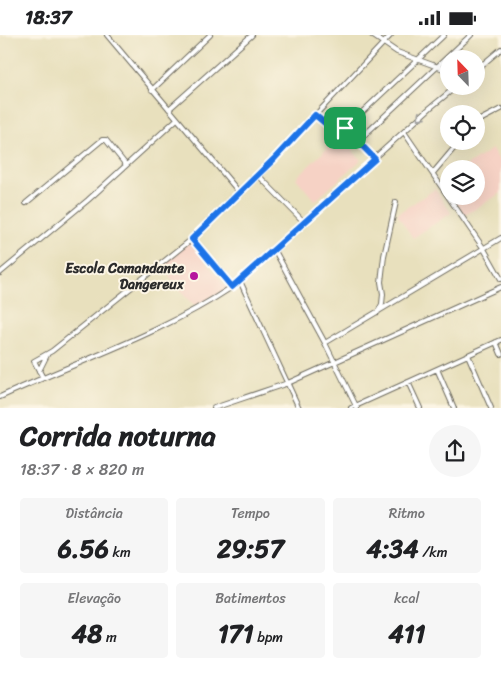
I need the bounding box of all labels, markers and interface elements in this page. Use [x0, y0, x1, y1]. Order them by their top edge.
text: 18:37 [25, 1, 72, 34]
north arrow [440, 50, 485, 95]
map controls [440, 50, 485, 205]
button: locate [440, 105, 485, 150]
pin [324, 107, 366, 149]
one-way arrow [416, 111, 425, 120]
icon: arrive [331, 114, 359, 142]
button: layers [440, 160, 485, 205]
place label: Escola Comandante Dangereux [65, 256, 185, 297]
marker: Escola Comandante Dangereux [188, 270, 200, 282]
text: Corrida noturna [20, 411, 216, 460]
button: share [429, 425, 481, 477]
text: 18:37 · 8 × 820 m [20, 455, 144, 484]
text: Distância [66, 501, 123, 526]
text: Tempo [231, 501, 270, 526]
text: Ritmo [389, 501, 425, 526]
text: 6.56 [58, 526, 109, 571]
text: 29:57 [217, 526, 284, 571]
text: 4:34 [366, 526, 419, 571]
text: km [109, 540, 131, 565]
text: /km [419, 540, 447, 565]
text: Elevação [67, 586, 121, 611]
text: Batimentos [215, 586, 286, 611]
text: kcal [394, 586, 420, 611]
text: 48 [72, 611, 102, 656]
text: 171 [218, 611, 254, 656]
text: 411 [388, 611, 425, 656]
text: m [102, 625, 117, 650]
text: bpm [254, 625, 283, 650]

